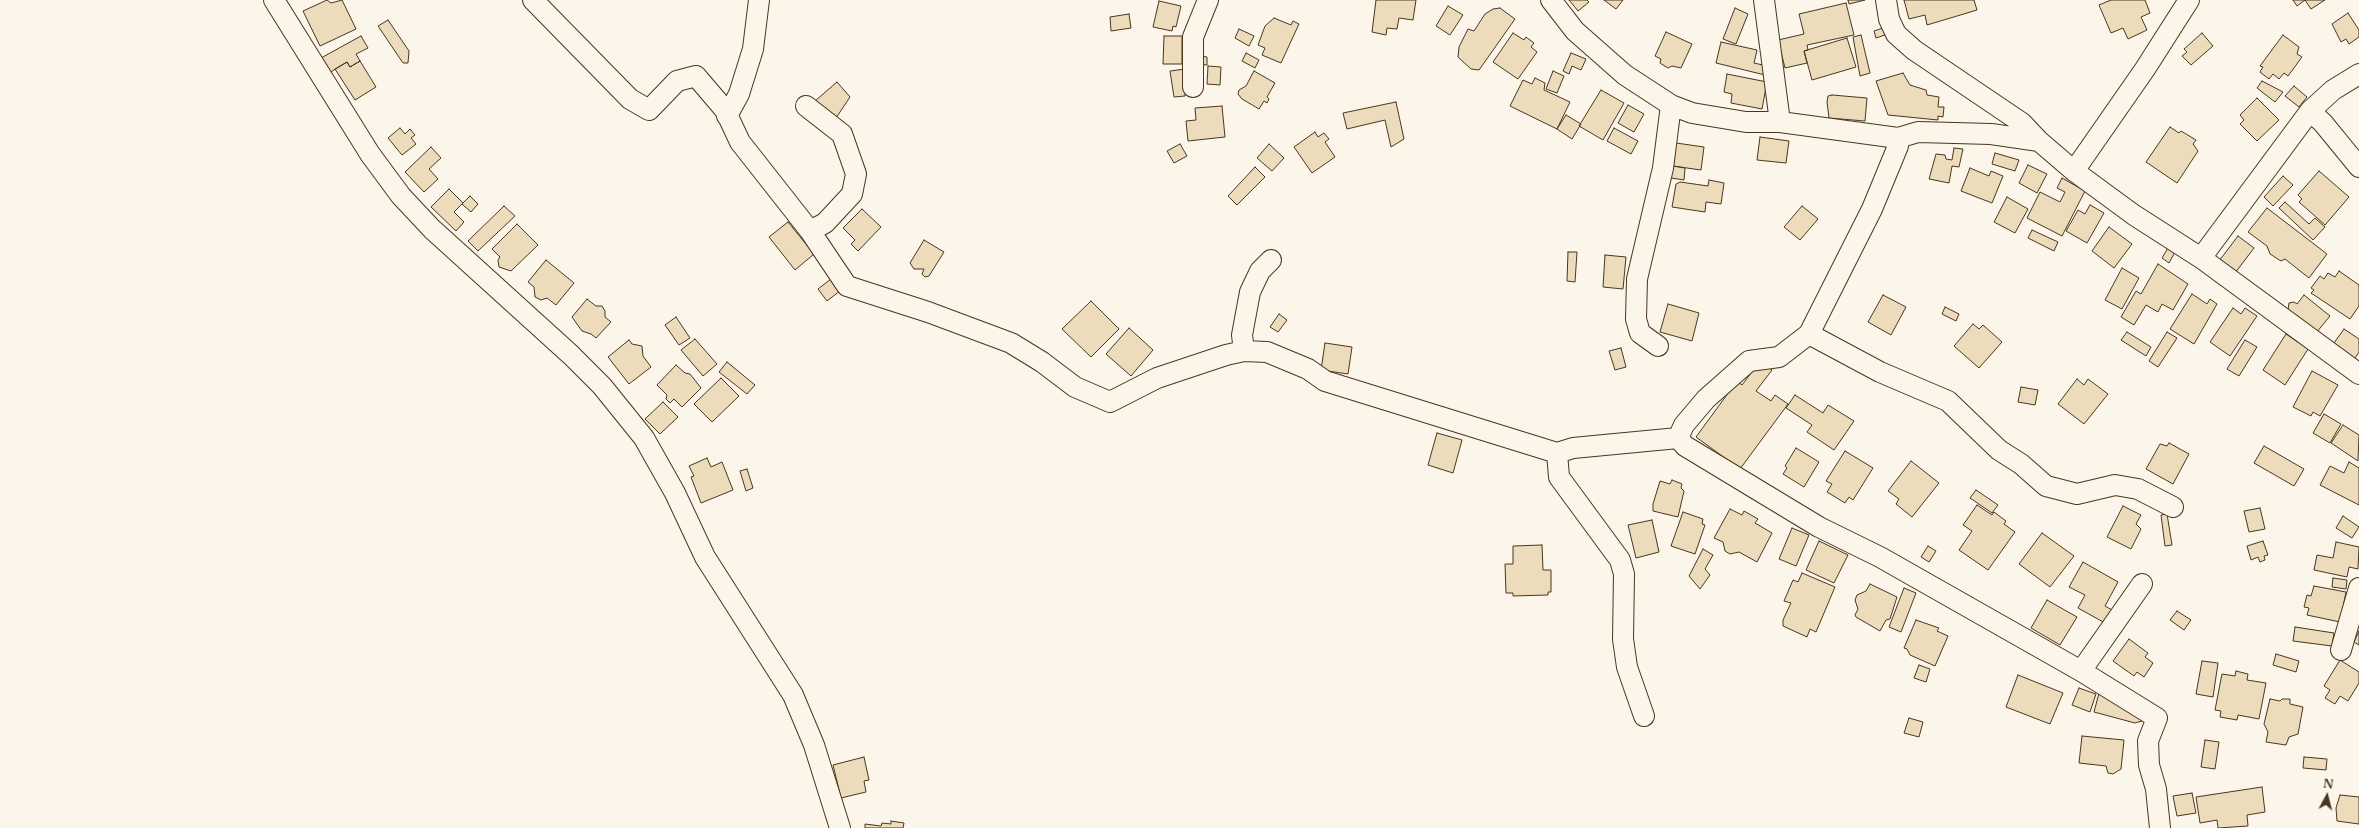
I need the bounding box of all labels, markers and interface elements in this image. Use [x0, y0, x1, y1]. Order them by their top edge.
north arrow [2307, 776, 2347, 816]
text: N [2322, 777, 2334, 792]

